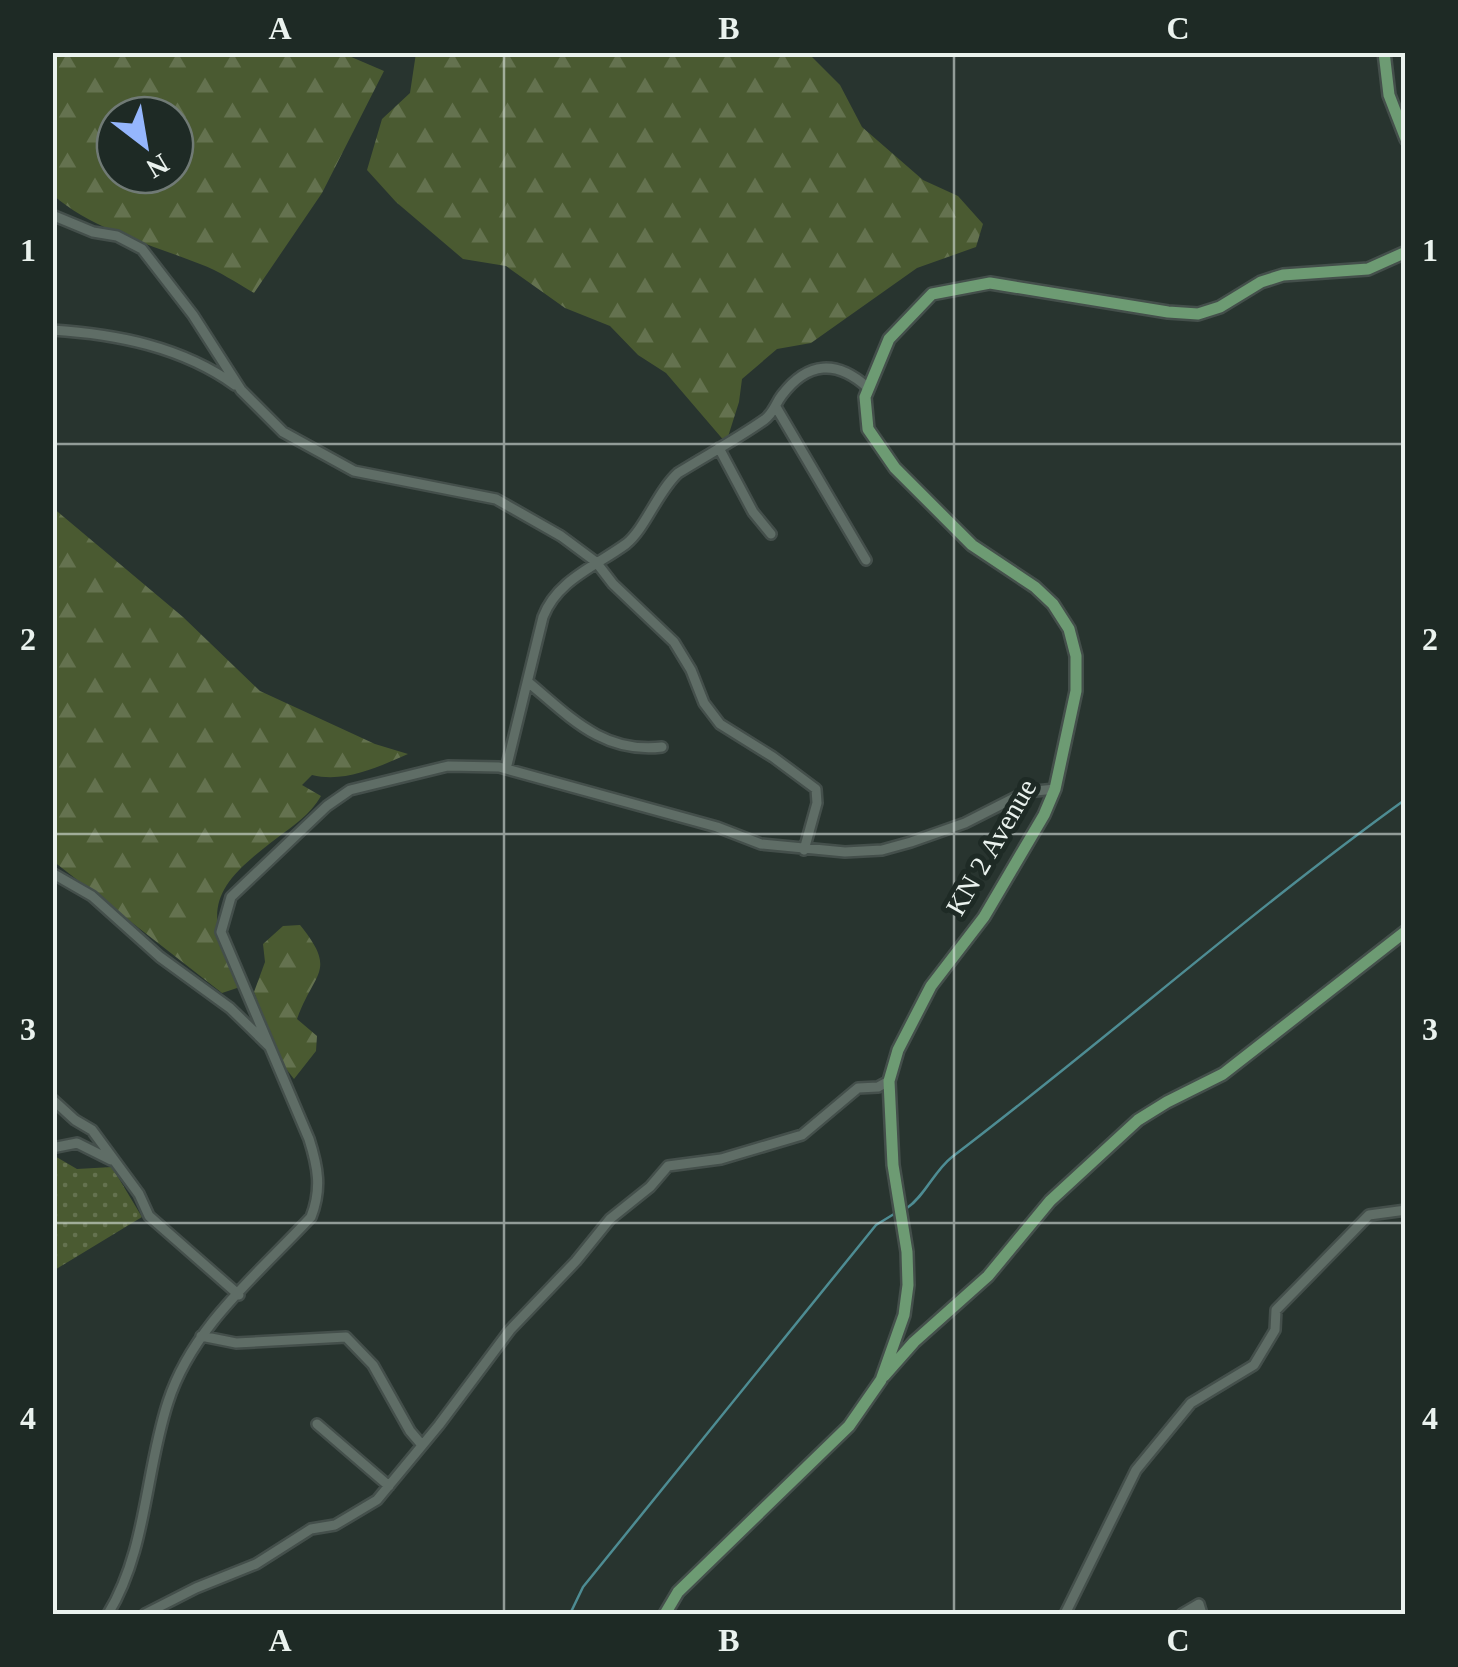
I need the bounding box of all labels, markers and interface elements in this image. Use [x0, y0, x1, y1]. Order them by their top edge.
text: A [268, 10, 292, 46]
text: B [718, 10, 740, 46]
text: C [1166, 10, 1190, 46]
north arrow [95, 95, 195, 195]
text: N [141, 148, 174, 184]
text: 1 [20, 232, 36, 268]
text: 1 [1422, 232, 1438, 268]
text: 2 [20, 621, 36, 657]
text: 2 [1422, 621, 1438, 657]
street label: KN 2 Avenue [940, 773, 1042, 921]
text: 3 [20, 1011, 36, 1047]
text: 3 [1422, 1011, 1438, 1047]
text: 4 [20, 1400, 36, 1436]
text: 4 [1422, 1400, 1438, 1436]
text: A [268, 1622, 292, 1658]
text: B [718, 1622, 740, 1658]
text: C [1166, 1622, 1190, 1658]

